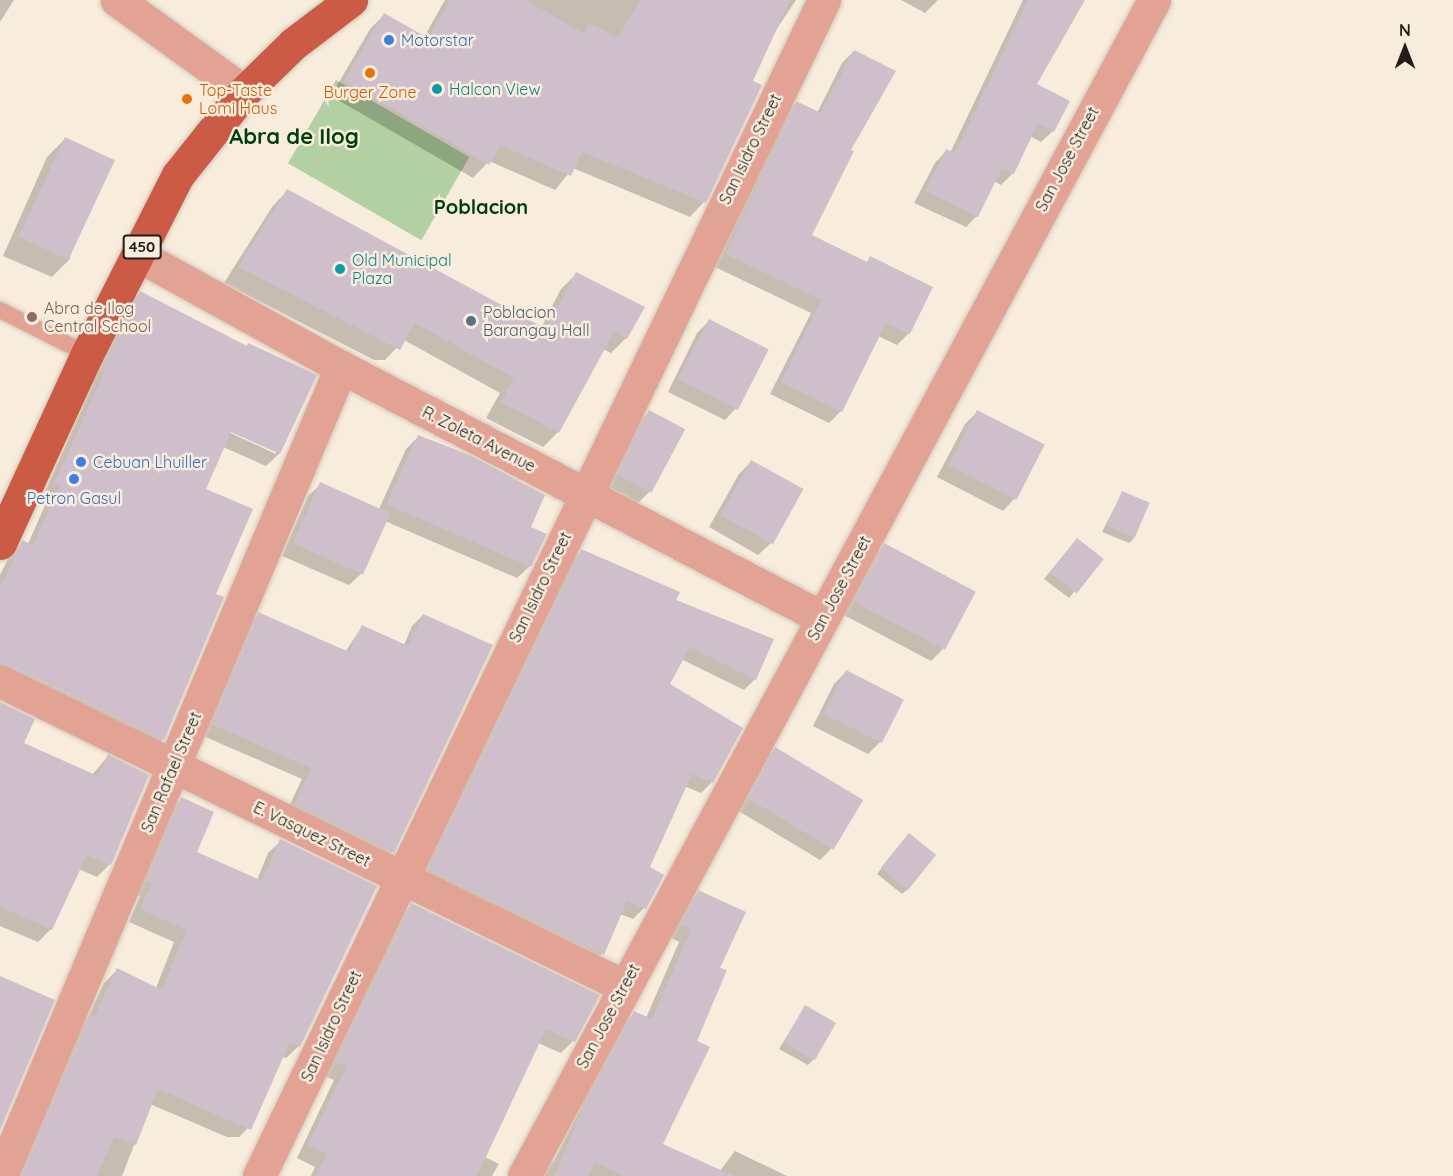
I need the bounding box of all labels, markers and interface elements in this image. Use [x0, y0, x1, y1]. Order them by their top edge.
north arrow [1375, 18, 1435, 78]
text: N [1399, 20, 1411, 40]
place label: Motorstar [401, 30, 474, 50]
marker: Motorstar [382, 33, 396, 47]
marker: Burger Zone [363, 66, 377, 80]
place label: Halcon View [449, 79, 540, 99]
place label: Top-Taste Lomi Haus [199, 80, 277, 118]
place label: Burger Zone [324, 82, 416, 102]
marker: Halcon View [430, 82, 444, 96]
street label: San Isidro Street [715, 91, 785, 207]
marker: Top-Taste Lomi Haus [180, 92, 194, 106]
street label: San Jose Street [1031, 103, 1103, 215]
district label: Abra de Ilog [229, 124, 359, 150]
district label: Poblacion [434, 194, 528, 218]
road number: 450 [122, 235, 162, 259]
place label: Old Municipal Plaza [352, 250, 452, 288]
marker: Old Municipal Plaza [333, 262, 347, 276]
place label: Abra de Ilog Central School [44, 298, 151, 336]
place label: Poblacion Barangay Hall [483, 302, 590, 340]
marker: Abra de Ilog Central School [25, 310, 39, 324]
marker: Poblacion Barangay Hall [464, 314, 478, 328]
street label: R. Zoleta Avenue [419, 402, 539, 476]
place label: Cebuan Lhuiller [93, 452, 207, 472]
marker: Cebuan Lhuiller [74, 455, 88, 469]
marker: Petron Gasul [67, 472, 81, 486]
place label: Petron Gasul [27, 488, 121, 508]
street label: San Isidro Street [505, 529, 575, 645]
street label: San Jose Street [803, 532, 875, 644]
street label: San Rafael Street [137, 709, 205, 835]
street label: E. Vasquez Street [250, 797, 374, 871]
street label: San Jose Street [572, 960, 644, 1072]
street label: San Isidro Street [297, 967, 365, 1085]

